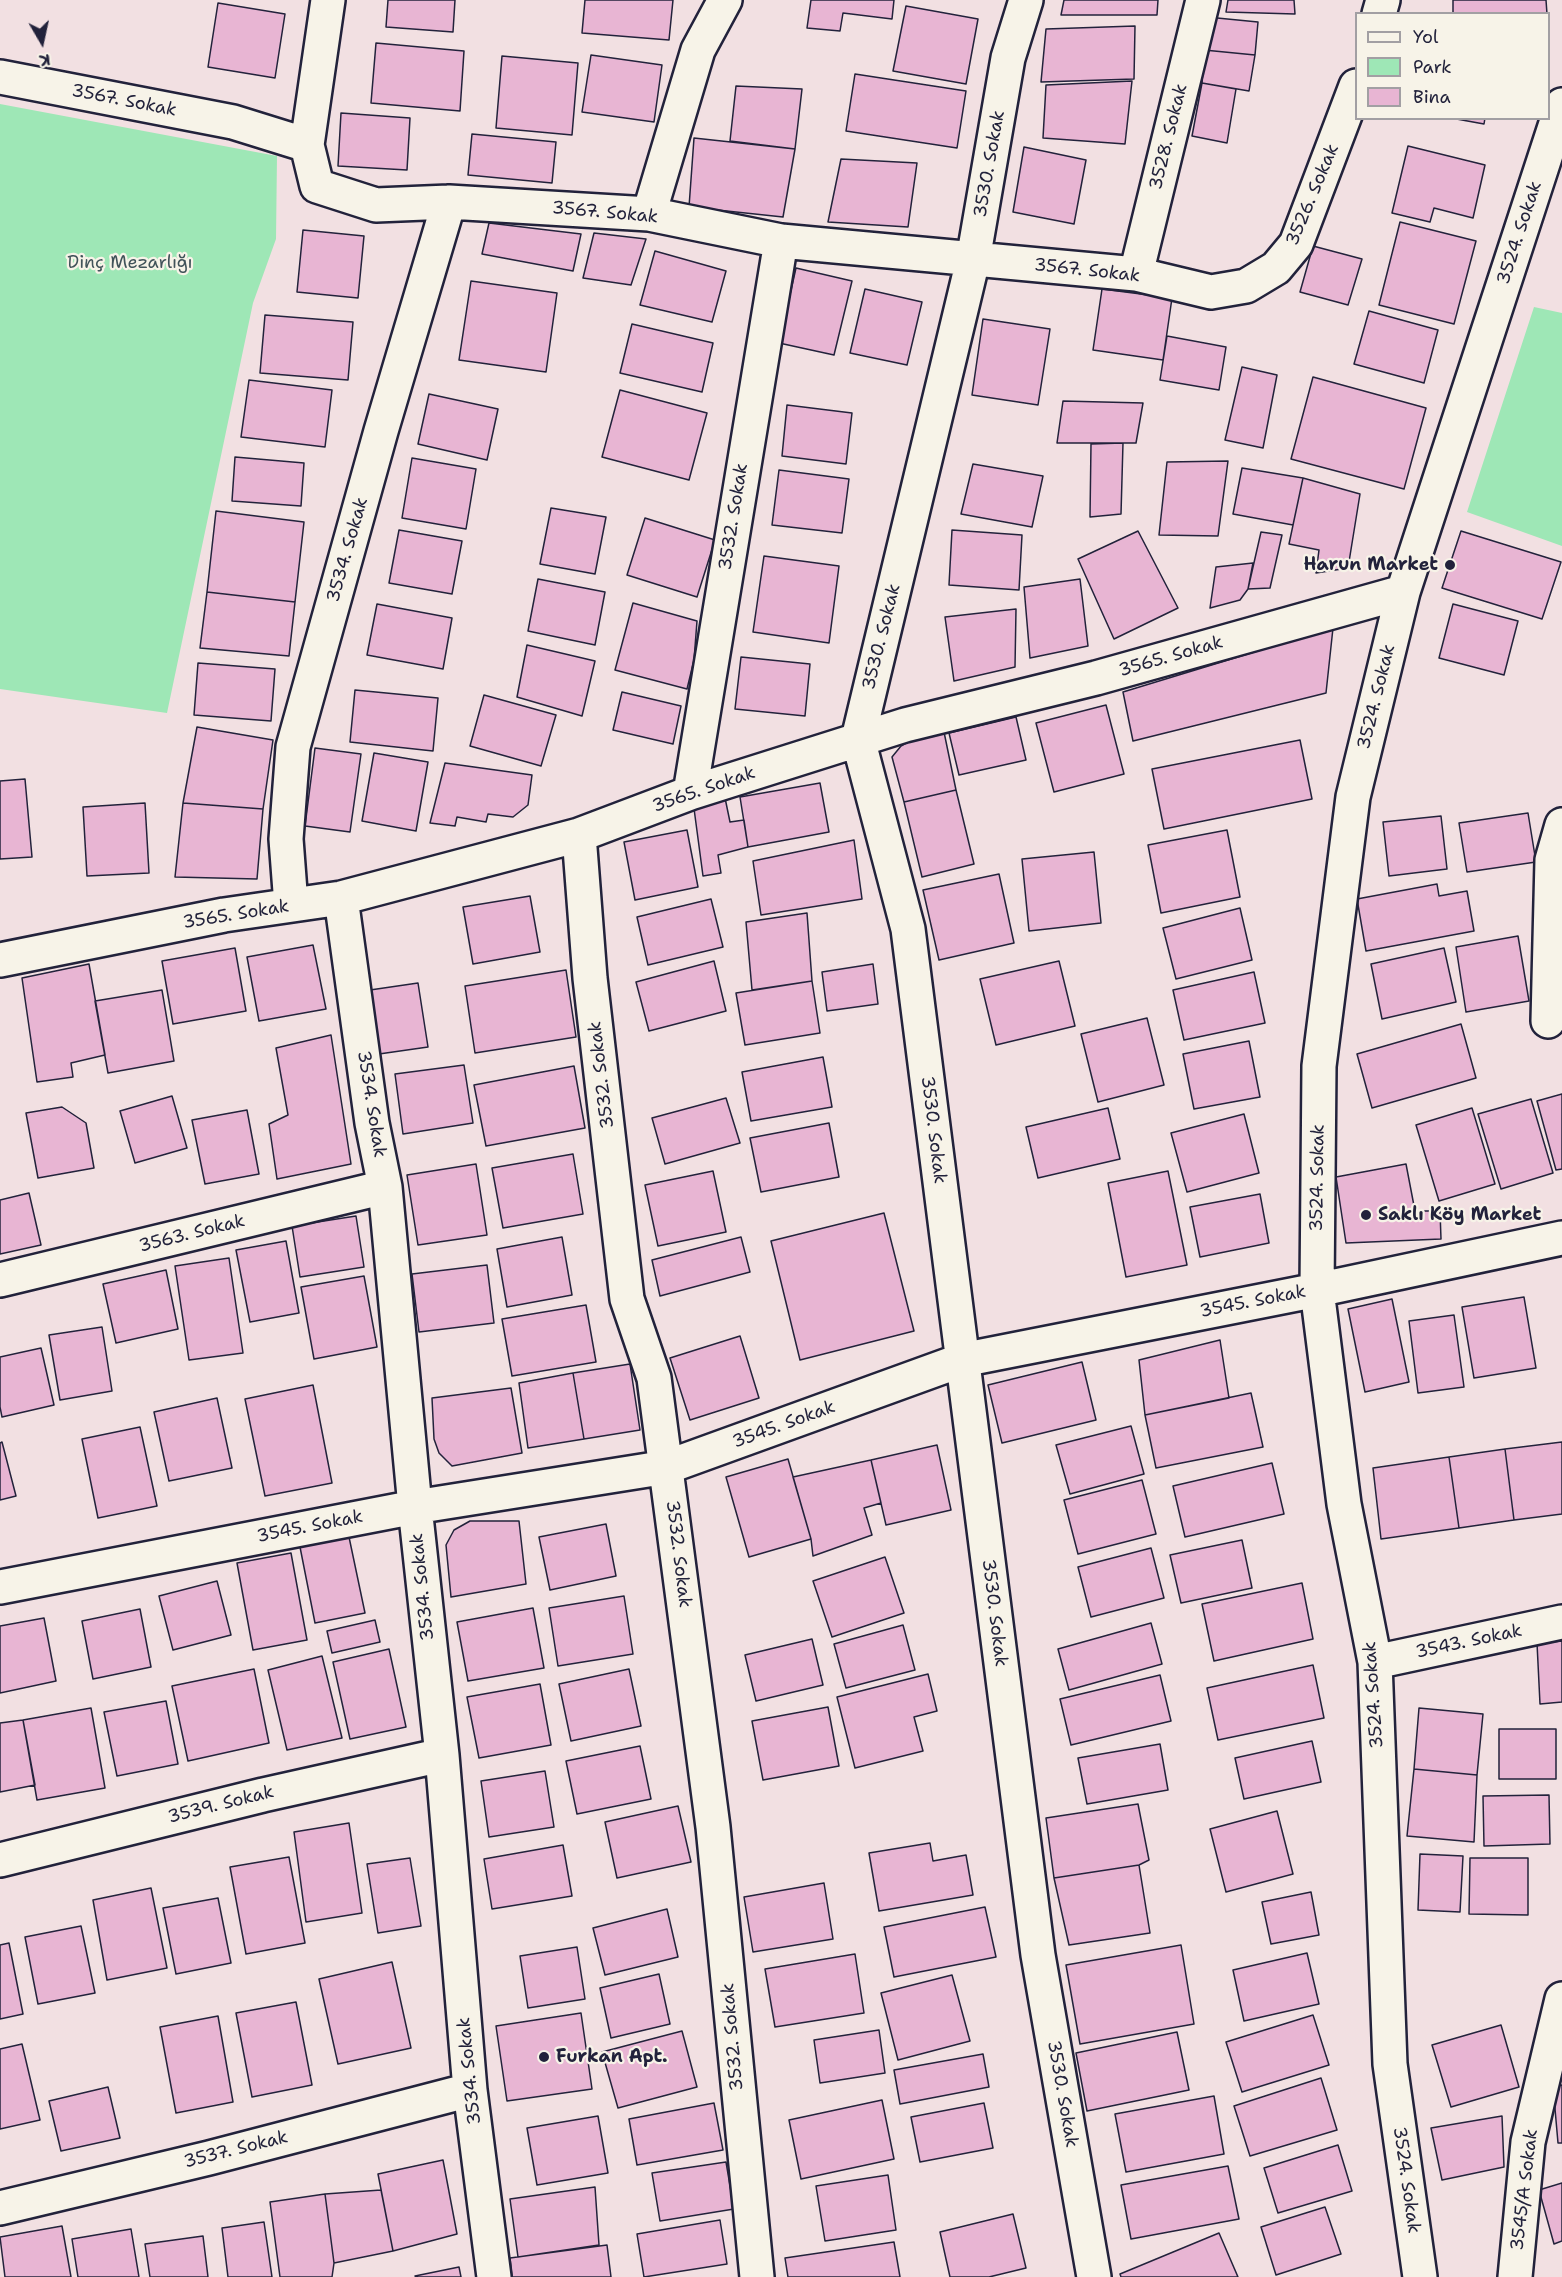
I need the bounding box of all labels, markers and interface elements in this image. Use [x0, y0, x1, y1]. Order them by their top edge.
north arrow [12, 12, 72, 72]
legend [1355, 12, 1550, 120]
text: Yol [1413, 25, 1438, 49]
text: K [38, 49, 52, 71]
text: Park [1413, 55, 1452, 79]
street label: 3567. Sokak [70, 80, 178, 122]
street label: 3528. Sokak [1145, 82, 1193, 192]
text: Bina [1413, 85, 1451, 109]
street label: 3530. Sokak [970, 109, 1010, 219]
street label: 3526. Sokak [1282, 141, 1344, 249]
street label: 3524. Sokak [1493, 179, 1547, 287]
street label: 3567. Sokak [551, 198, 659, 228]
park label: Dinç Mezarlığı [67, 252, 193, 274]
street label: 3567. Sokak [1033, 255, 1141, 287]
street label: 3532. Sokak [715, 462, 753, 572]
street label: 3534. Sokak [323, 495, 373, 605]
place label: Harun Market [1304, 554, 1438, 576]
marker: Harun Market [1443, 558, 1457, 572]
street label: 3530. Sokak [858, 582, 906, 692]
street label: 3565. Sokak [1116, 632, 1226, 682]
street label: 3524. Sokak [1354, 642, 1400, 752]
street label: 3565. Sokak [650, 762, 758, 818]
street label: 3565. Sokak [181, 896, 291, 934]
street label: 3532. Sokak [585, 1020, 619, 1130]
street label: 3534. Sokak [352, 1049, 390, 1159]
street label: 3530. Sokak [916, 1075, 950, 1185]
street label: 3524. Sokak [1306, 1124, 1330, 1232]
place label: Saklı Köy Market [1378, 1204, 1541, 1226]
marker: Saklı Köy Market [1359, 1208, 1373, 1222]
street label: 3563. Sokak [137, 1210, 247, 1258]
street label: 3545. Sokak [1198, 1281, 1308, 1323]
street label: 3545. Sokak [730, 1396, 838, 1454]
street label: 3532. Sokak [661, 1499, 695, 1609]
street label: 3545. Sokak [255, 1506, 365, 1548]
street label: 3534. Sokak [407, 1532, 439, 1642]
street label: 3530. Sokak [977, 1558, 1011, 1668]
street label: 3543. Sokak [1414, 1620, 1524, 1664]
street label: 3524. Sokak [1359, 1641, 1389, 1749]
street label: 3539. Sokak [166, 1781, 276, 1829]
street label: 3532. Sokak [718, 1982, 748, 2092]
street label: 3534. Sokak [454, 2016, 486, 2126]
street label: 3530. Sokak [1042, 2039, 1082, 2149]
place label: Furkan Apt. [556, 2046, 668, 2068]
marker: Furkan Apt. [537, 2050, 551, 2064]
street label: 3524. Sokak [1388, 2125, 1424, 2235]
street label: 3537. Sokak [182, 2127, 290, 2173]
street label: 3545/A Sokak [1507, 2128, 1543, 2252]

